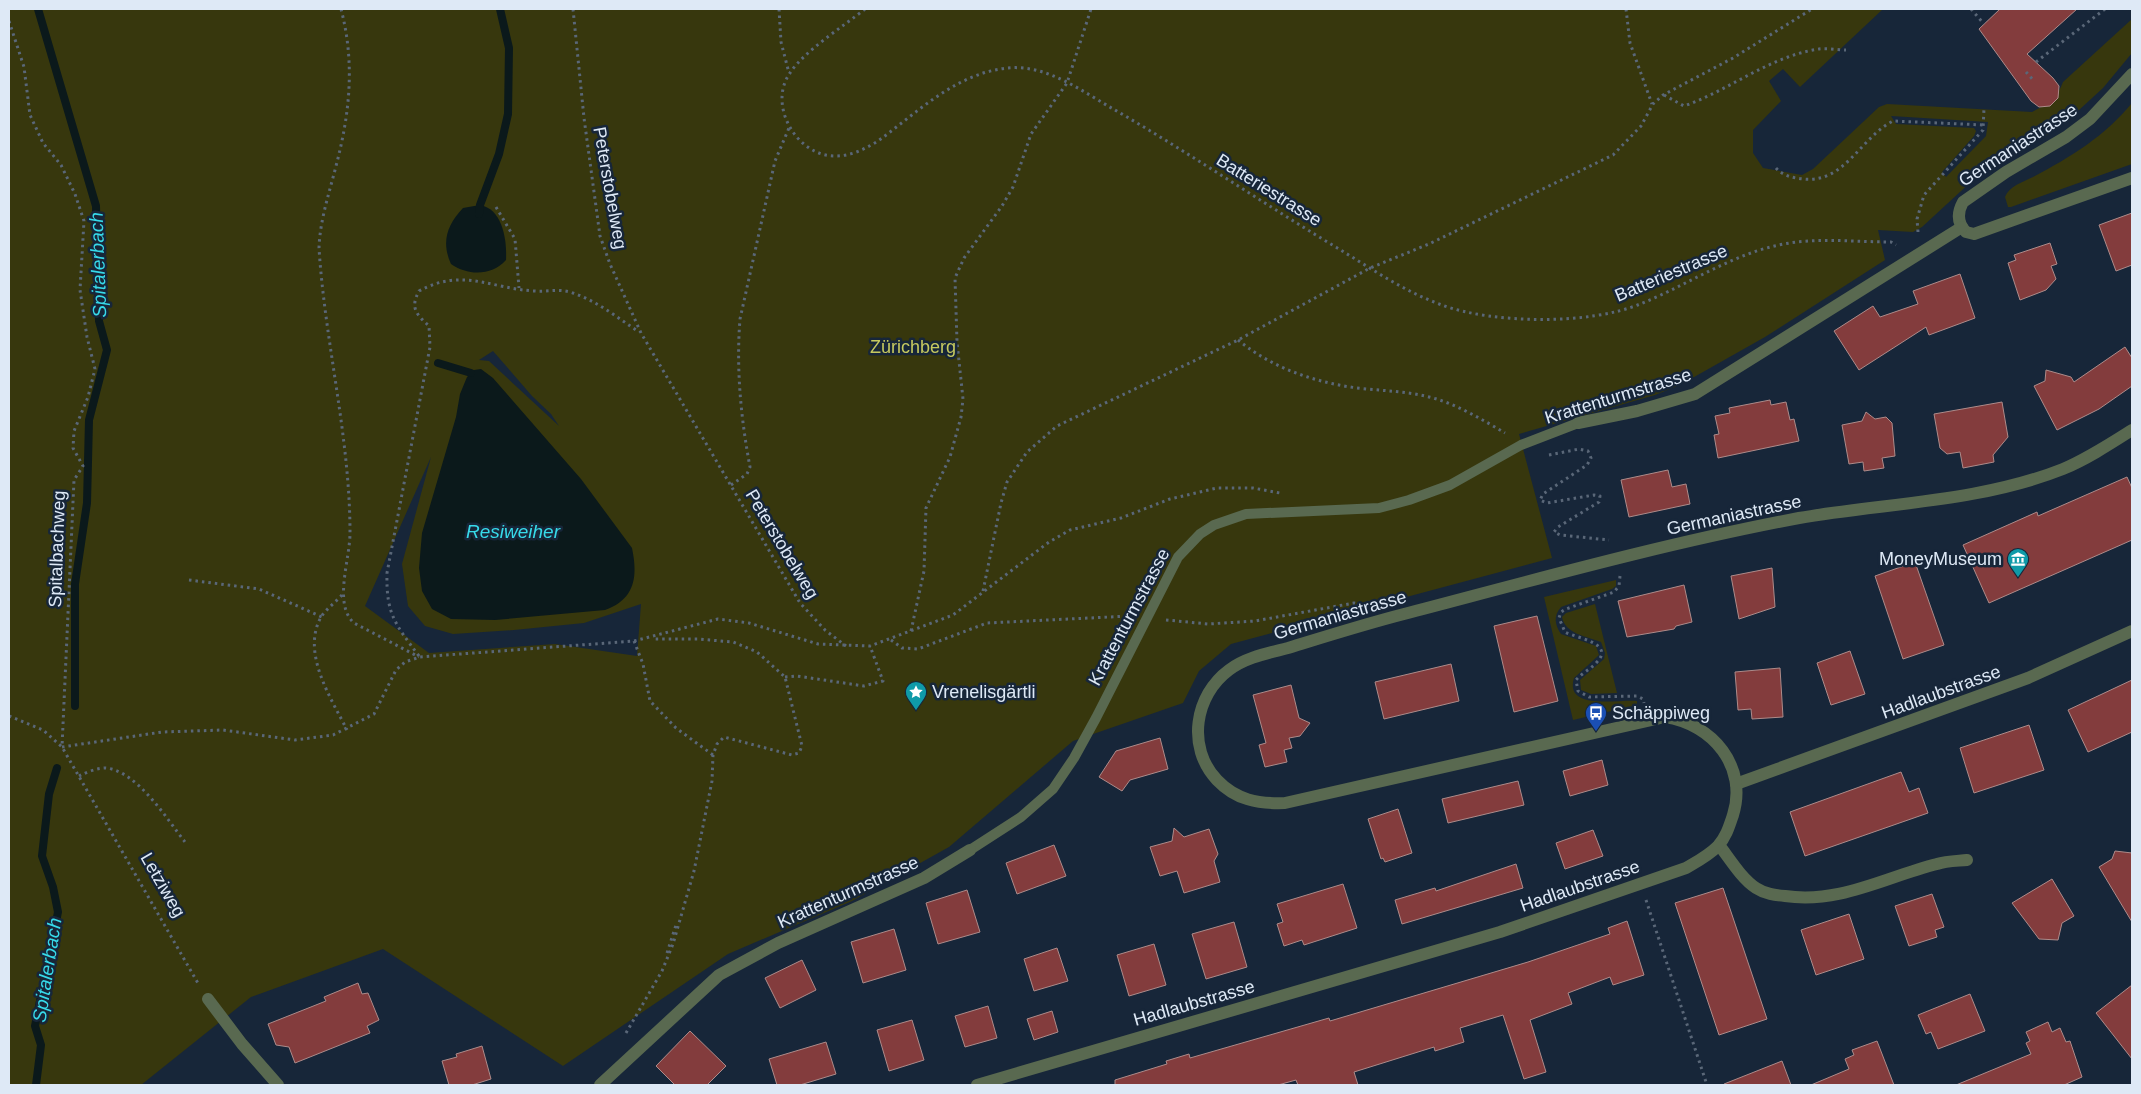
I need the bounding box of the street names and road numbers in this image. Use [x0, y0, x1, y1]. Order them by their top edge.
street label: Germaniastrasse [1955, 99, 2081, 191]
street label: Peterstobelweg [589, 125, 631, 251]
street label: Batteriestrasse [1213, 150, 1325, 230]
street label: Batteriestrasse [1612, 240, 1730, 306]
street label: Krattenturmstrasse [1542, 364, 1694, 428]
street label: Peterstobelweg [741, 486, 823, 602]
street label: Spitalbachweg [45, 490, 69, 608]
street label: Germaniastrasse [1665, 491, 1803, 539]
street label: Krattenturmstrasse [1084, 545, 1174, 689]
street label: Germaniastrasse [1271, 586, 1409, 644]
street label: Hadlaubstrasse [1879, 661, 2003, 723]
street label: Letziweg [137, 849, 189, 921]
street label: Krattenturmstrasse [774, 852, 922, 932]
street label: Hadlaubstrasse [1518, 856, 1642, 916]
street label: Hadlaubstrasse [1131, 976, 1257, 1030]

